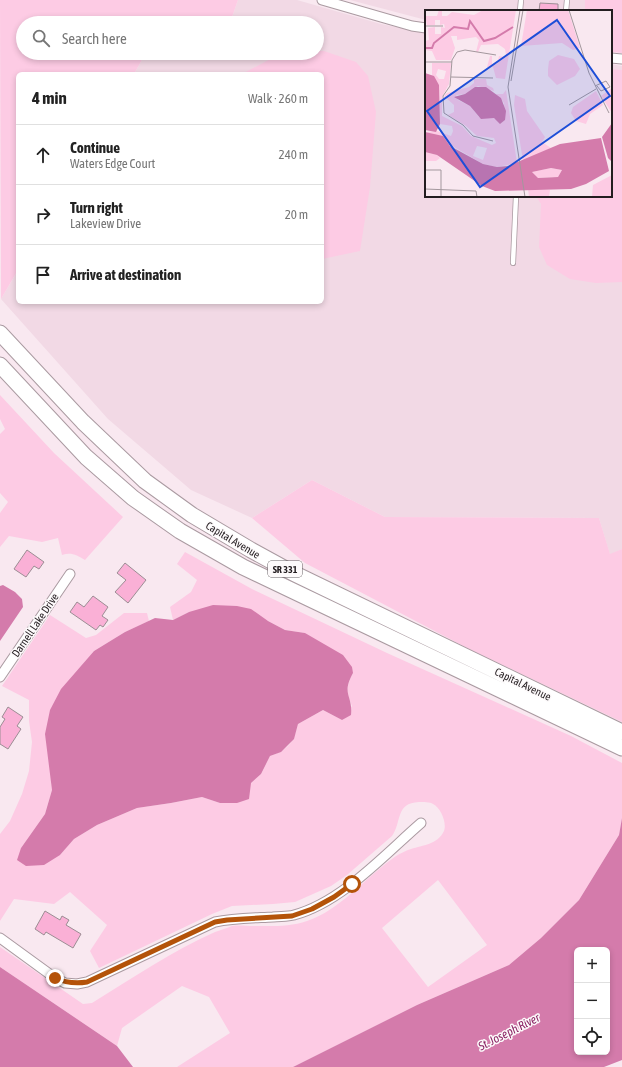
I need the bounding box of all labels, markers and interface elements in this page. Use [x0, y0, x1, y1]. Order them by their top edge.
inset map [425, 10, 612, 197]
search box [16, 16, 324, 60]
icon: search [30, 27, 52, 49]
text: Search here [62, 30, 127, 47]
text: 4 min [32, 88, 67, 108]
text: Walk · 260 m [248, 91, 308, 106]
text: Continue [70, 139, 120, 156]
icon: ahead [32, 144, 54, 166]
text: 240 m [279, 147, 308, 162]
text: Waters Edge Court [70, 156, 155, 171]
text: Turn right [70, 199, 123, 216]
icon: right [32, 204, 54, 226]
text: 20 m [285, 207, 308, 222]
text: Lakeview Drive [70, 216, 141, 231]
icon: arrive [32, 264, 54, 286]
text: Arrive at destination [70, 266, 181, 283]
street label: Capital Avenue [204, 519, 262, 561]
road number: SR 331 [268, 561, 302, 577]
street label: Darnell Lake Drive [9, 591, 61, 659]
street label: Capital Avenue [493, 665, 553, 703]
route start [343, 875, 361, 893]
map controls [574, 947, 610, 1055]
button: + [574, 947, 610, 983]
route end [46, 969, 64, 987]
button: − [574, 983, 610, 1019]
water label: St. Joseph River [475, 1010, 543, 1054]
button: locate [574, 1019, 610, 1055]

